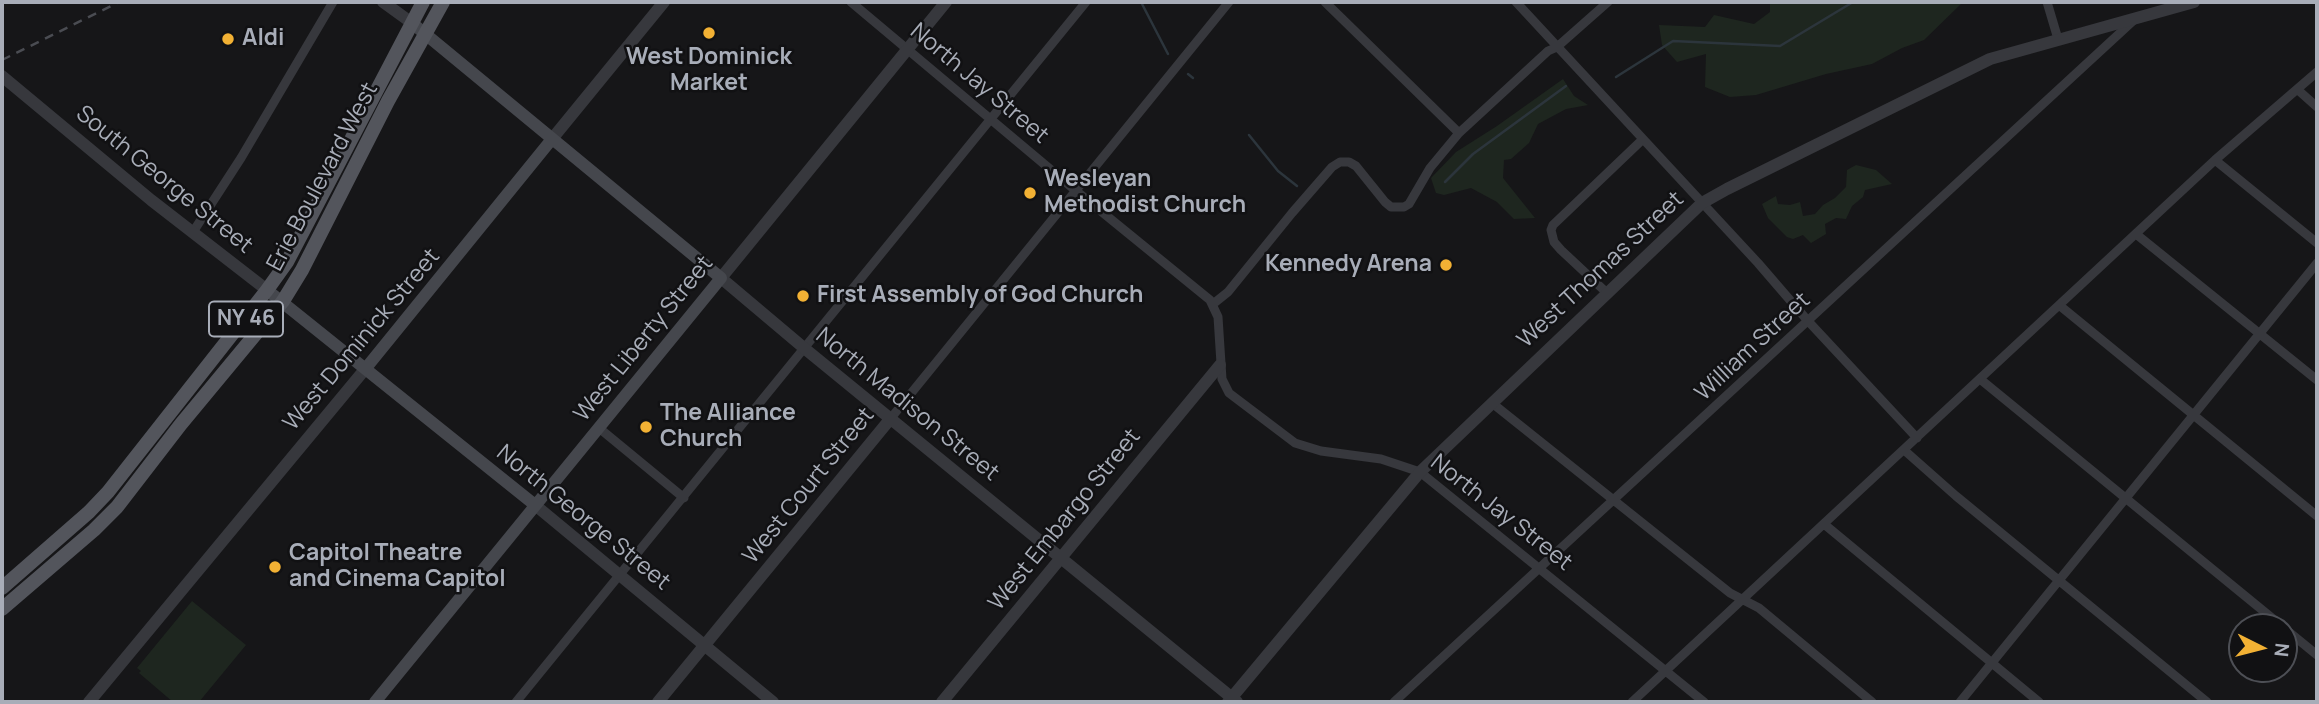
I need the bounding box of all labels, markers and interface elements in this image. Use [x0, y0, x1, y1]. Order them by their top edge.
street label: North Jay Street [904, 18, 1054, 150]
place label: Aldi [242, 25, 285, 53]
marker: West Dominick Market [701, 25, 717, 41]
marker: Aldi [220, 31, 236, 47]
place label: West Dominick Market [626, 44, 792, 98]
street label: Erie Boulevard West [262, 78, 384, 276]
street label: South George Street [70, 100, 258, 260]
place label: Wesleyan Methodist Church [1044, 166, 1246, 220]
marker: Wesleyan Methodist Church [1022, 185, 1038, 201]
street label: West Thomas Street [1512, 186, 1690, 354]
street label: West Dominick Street [278, 244, 446, 436]
street label: West Liberty Street [569, 251, 719, 427]
place label: Kennedy Arena [1265, 251, 1432, 279]
marker: Kennedy Arena [1438, 257, 1454, 273]
place label: First Assembly of God Church [817, 282, 1143, 310]
street label: William Street [1690, 287, 1816, 407]
marker: First Assembly of God Church [795, 288, 811, 304]
road number: NY 46 [209, 302, 283, 336]
street label: North Madison Street [810, 323, 1004, 487]
place label: The Alliance Church [660, 400, 796, 454]
street label: West Court Street [738, 402, 880, 570]
marker: The Alliance Church [638, 419, 654, 435]
street label: West Embargo Street [983, 424, 1147, 616]
street label: North George Street [491, 439, 675, 597]
street label: North Jay Street [1425, 449, 1577, 577]
place label: Capitol Theatre and Cinema Capitol [289, 540, 506, 594]
marker: Capitol Theatre and Cinema Capitol [267, 559, 283, 575]
north arrow [2228, 613, 2298, 683]
text: N [2268, 642, 2296, 658]

